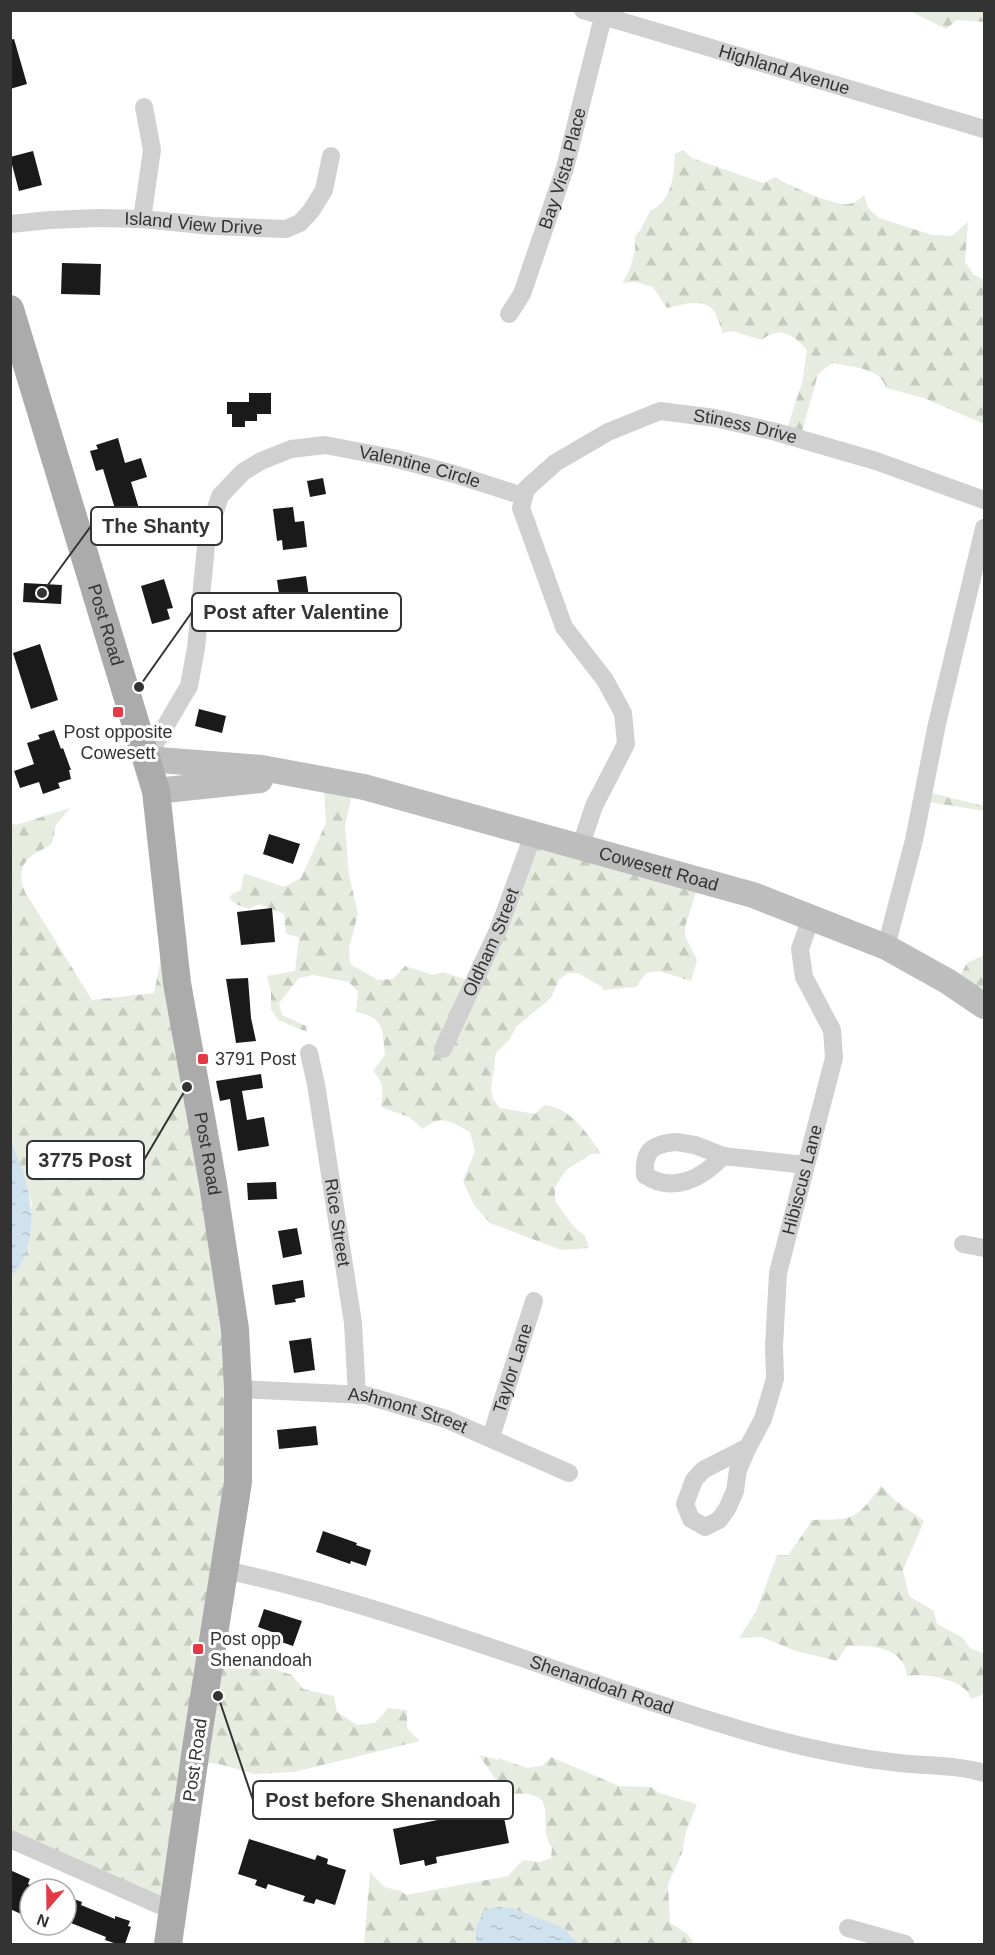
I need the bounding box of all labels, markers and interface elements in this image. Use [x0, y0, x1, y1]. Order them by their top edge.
street label: Highland Avenue [716, 41, 852, 99]
street label: Bay Vista Place [535, 106, 590, 232]
street label: Island View Drive [124, 209, 263, 238]
street label: Stiness Drive [692, 405, 800, 448]
street label: Valentine Circle [357, 442, 483, 492]
callout: The Shanty [91, 507, 222, 545]
text: The Shanty [102, 515, 211, 537]
street label: Post Road [84, 582, 127, 668]
callout: Post after Valentine [192, 593, 401, 631]
text: Post after Valentine [203, 601, 389, 623]
marker: Post opposite Cowesett [111, 705, 125, 719]
place label: Post opposite Cowesett [63, 722, 173, 763]
street label: Cowesett Road [597, 843, 721, 895]
street label: Oldham Street [459, 885, 523, 1000]
place label: 3791 Post [215, 1049, 296, 1069]
marker: 3791 Post [196, 1052, 210, 1066]
street label: Post Road [190, 1110, 225, 1196]
street label: Hibiscus Lane [778, 1123, 826, 1237]
callout: 3775 Post [27, 1141, 144, 1179]
text: 3775 Post [38, 1149, 132, 1171]
street label: Rice Street [321, 1177, 354, 1268]
street label: Taylor Lane [489, 1321, 536, 1416]
street label: Ashmont Street [347, 1384, 471, 1437]
place label: Post opp Shenandoah [210, 1629, 312, 1670]
marker: Post opp Shenandoah [191, 1642, 205, 1656]
street label: Shenandoah Road [527, 1651, 676, 1718]
street label: Post Road [179, 1717, 211, 1803]
callout: Post before Shenandoah [253, 1781, 513, 1819]
text: Post before Shenandoah [265, 1789, 501, 1811]
north arrow [18, 1877, 78, 1937]
text: N [35, 1911, 51, 1931]

